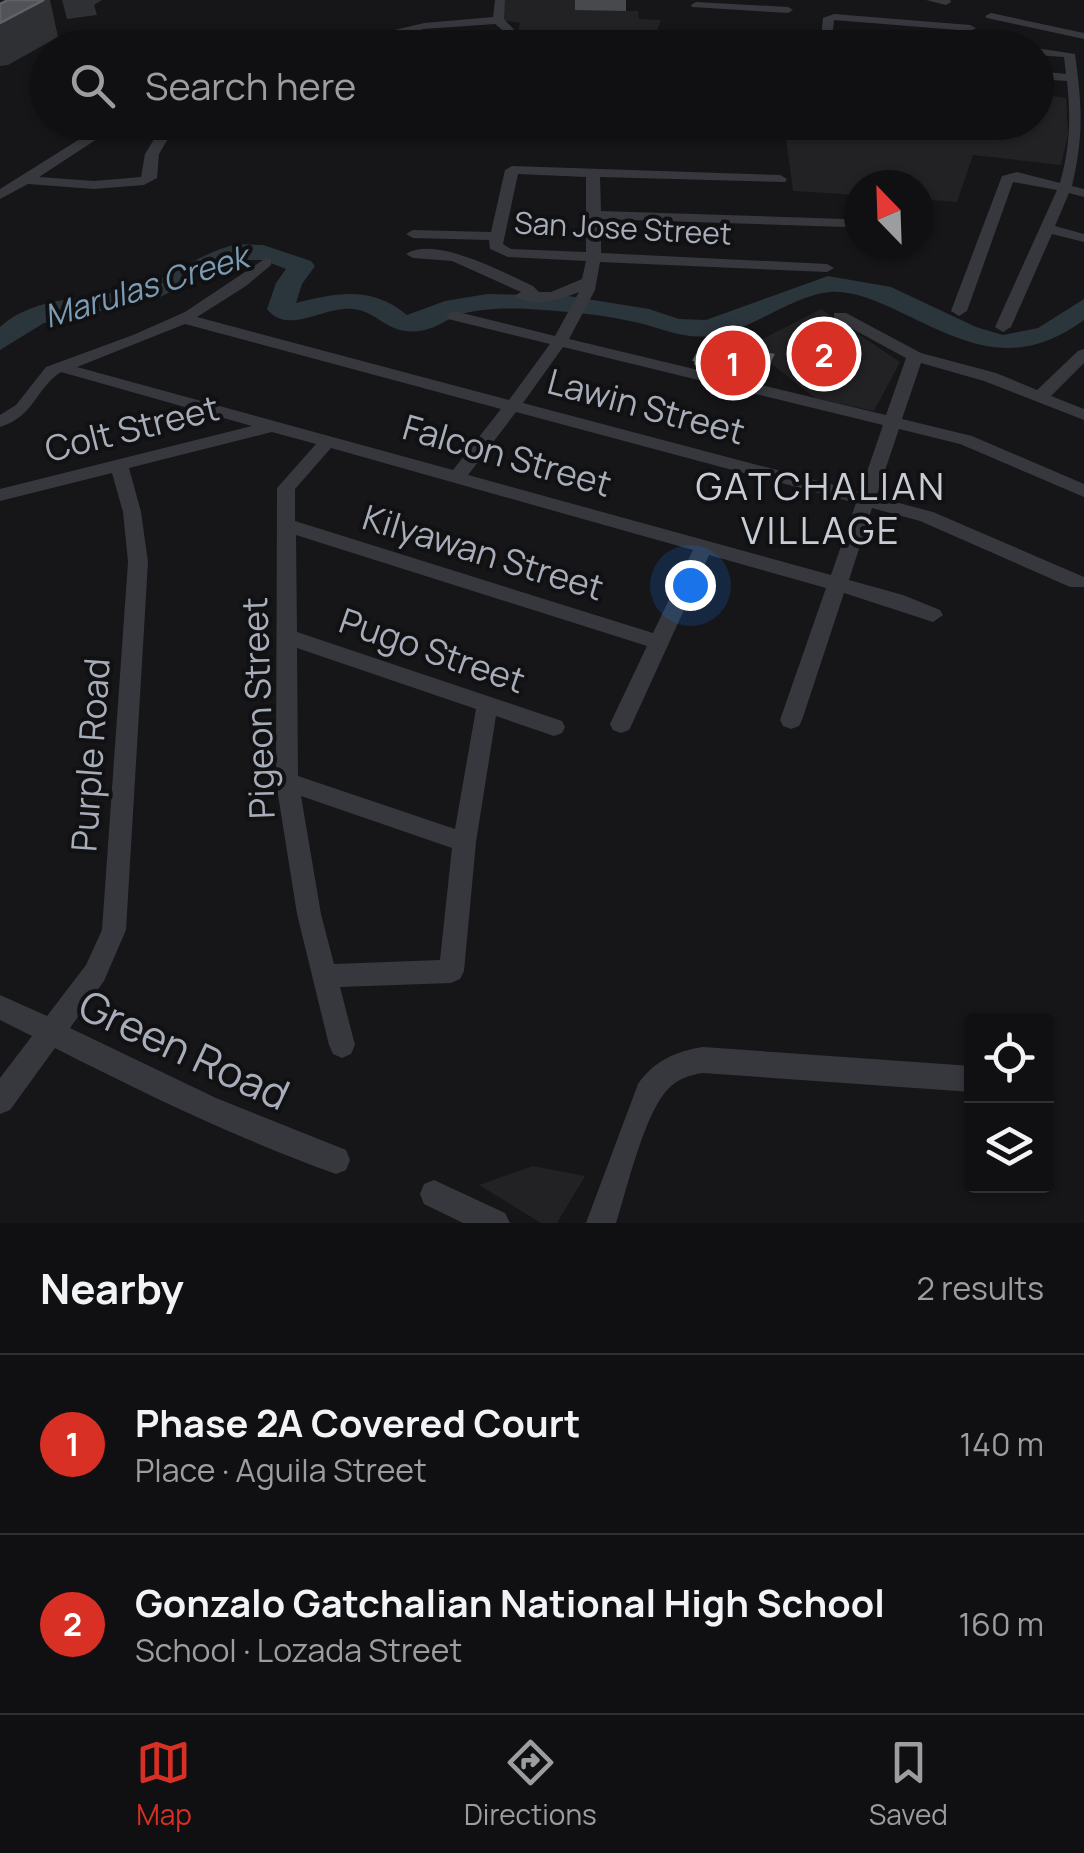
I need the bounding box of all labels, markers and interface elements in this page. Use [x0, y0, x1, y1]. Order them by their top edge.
search box [30, 30, 1054, 140]
icon: search [65, 58, 120, 113]
text: Search here [145, 59, 356, 111]
north arrow [844, 170, 934, 260]
street label: San Jose Street [513, 201, 733, 254]
water label: Marulas Creek [38, 233, 257, 338]
pin: 2 [792, 316, 856, 392]
pin: 1 [700, 326, 766, 400]
street label: Lawin Street [542, 357, 750, 455]
street label: Colt Street [40, 383, 224, 473]
street label: Falcon Street [397, 402, 617, 508]
district label: GATCHALIAN VILLAGE [695, 459, 947, 555]
street label: Kilyawan Street [357, 493, 610, 611]
your location [665, 560, 716, 611]
street label: Pigeon Street [230, 596, 286, 820]
street label: Pugo Street [333, 596, 531, 704]
street label: Purple Road [59, 657, 121, 853]
street label: Green Road [70, 975, 299, 1123]
map controls [964, 1013, 1054, 1193]
button: locate [964, 1013, 1054, 1103]
button: layers [964, 1103, 1054, 1193]
text: Nearby [40, 1259, 184, 1317]
text: 2 results [917, 1266, 1044, 1310]
text: Phase 2A Covered Court [135, 1396, 580, 1448]
text: 1 [65, 1422, 80, 1466]
text: 140 m [960, 1422, 1044, 1466]
text: Place · Aguila Street [135, 1448, 427, 1492]
text: Gonzalo Gatchalian National High School [135, 1576, 885, 1628]
text: 2 [63, 1602, 82, 1646]
text: 160 m [959, 1602, 1044, 1646]
text: School · Lozada Street [135, 1628, 462, 1672]
tab: Map [136, 1735, 192, 1833]
tab: Directions [464, 1735, 597, 1833]
tab: Saved [869, 1735, 948, 1833]

